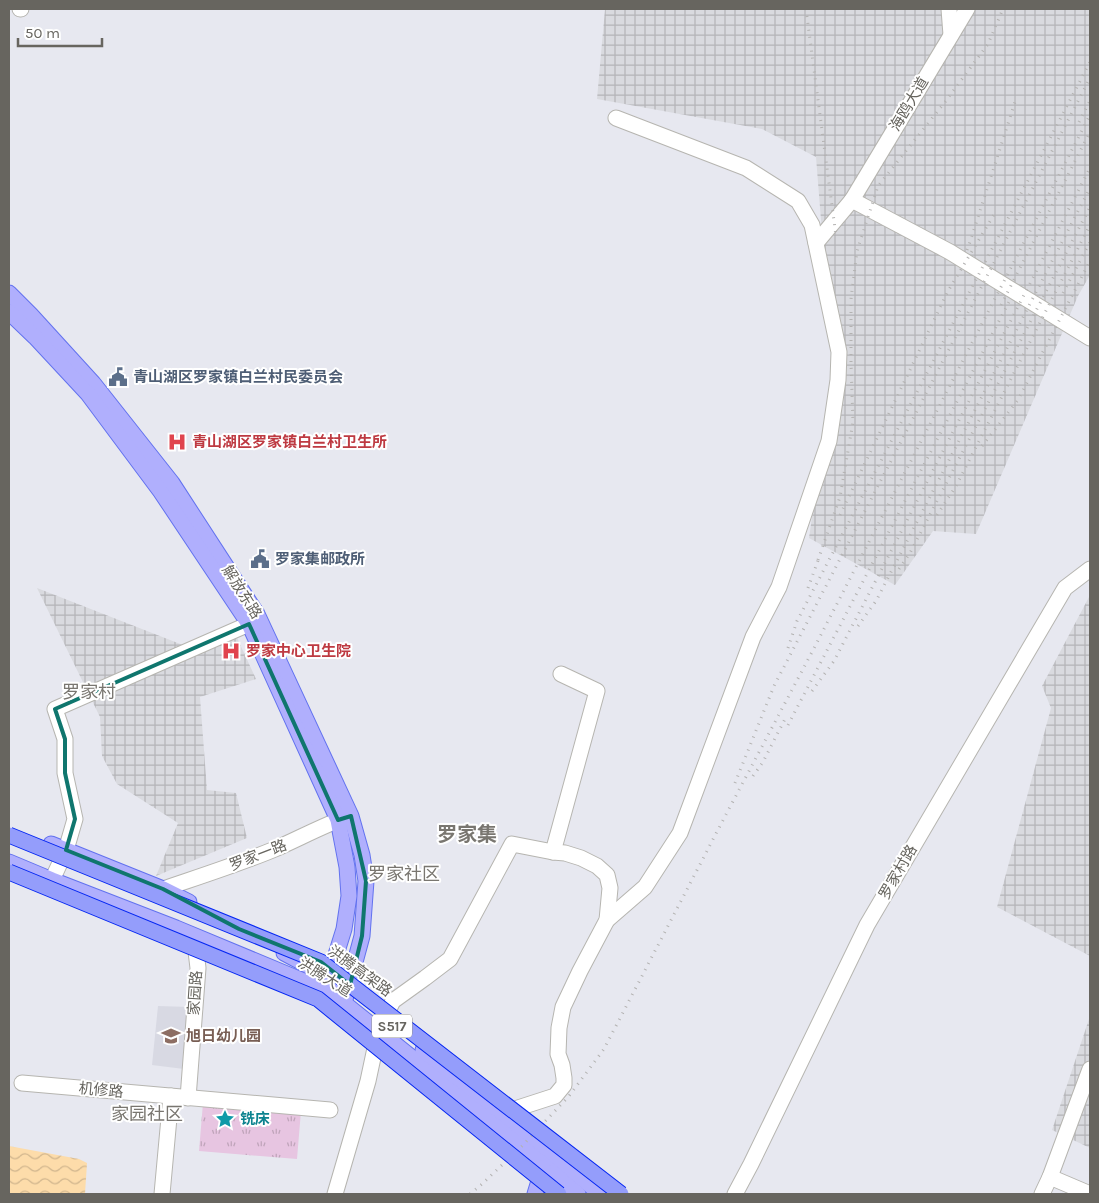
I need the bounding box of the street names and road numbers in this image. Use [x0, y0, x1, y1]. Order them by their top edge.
street label: 海鸥大道 [886, 74, 932, 134]
street label: 解放东路 [218, 562, 266, 622]
street label: 罗家一路 [227, 836, 289, 874]
street label: 罗家村路 [875, 842, 921, 902]
street label: 洪腾高架路 [324, 942, 396, 1000]
street label: 洪腾大道 [295, 953, 355, 1001]
street label: 家园路 [184, 970, 206, 1016]
road number: S517 [372, 1014, 412, 1038]
street label: 机修路 [78, 1079, 124, 1101]

